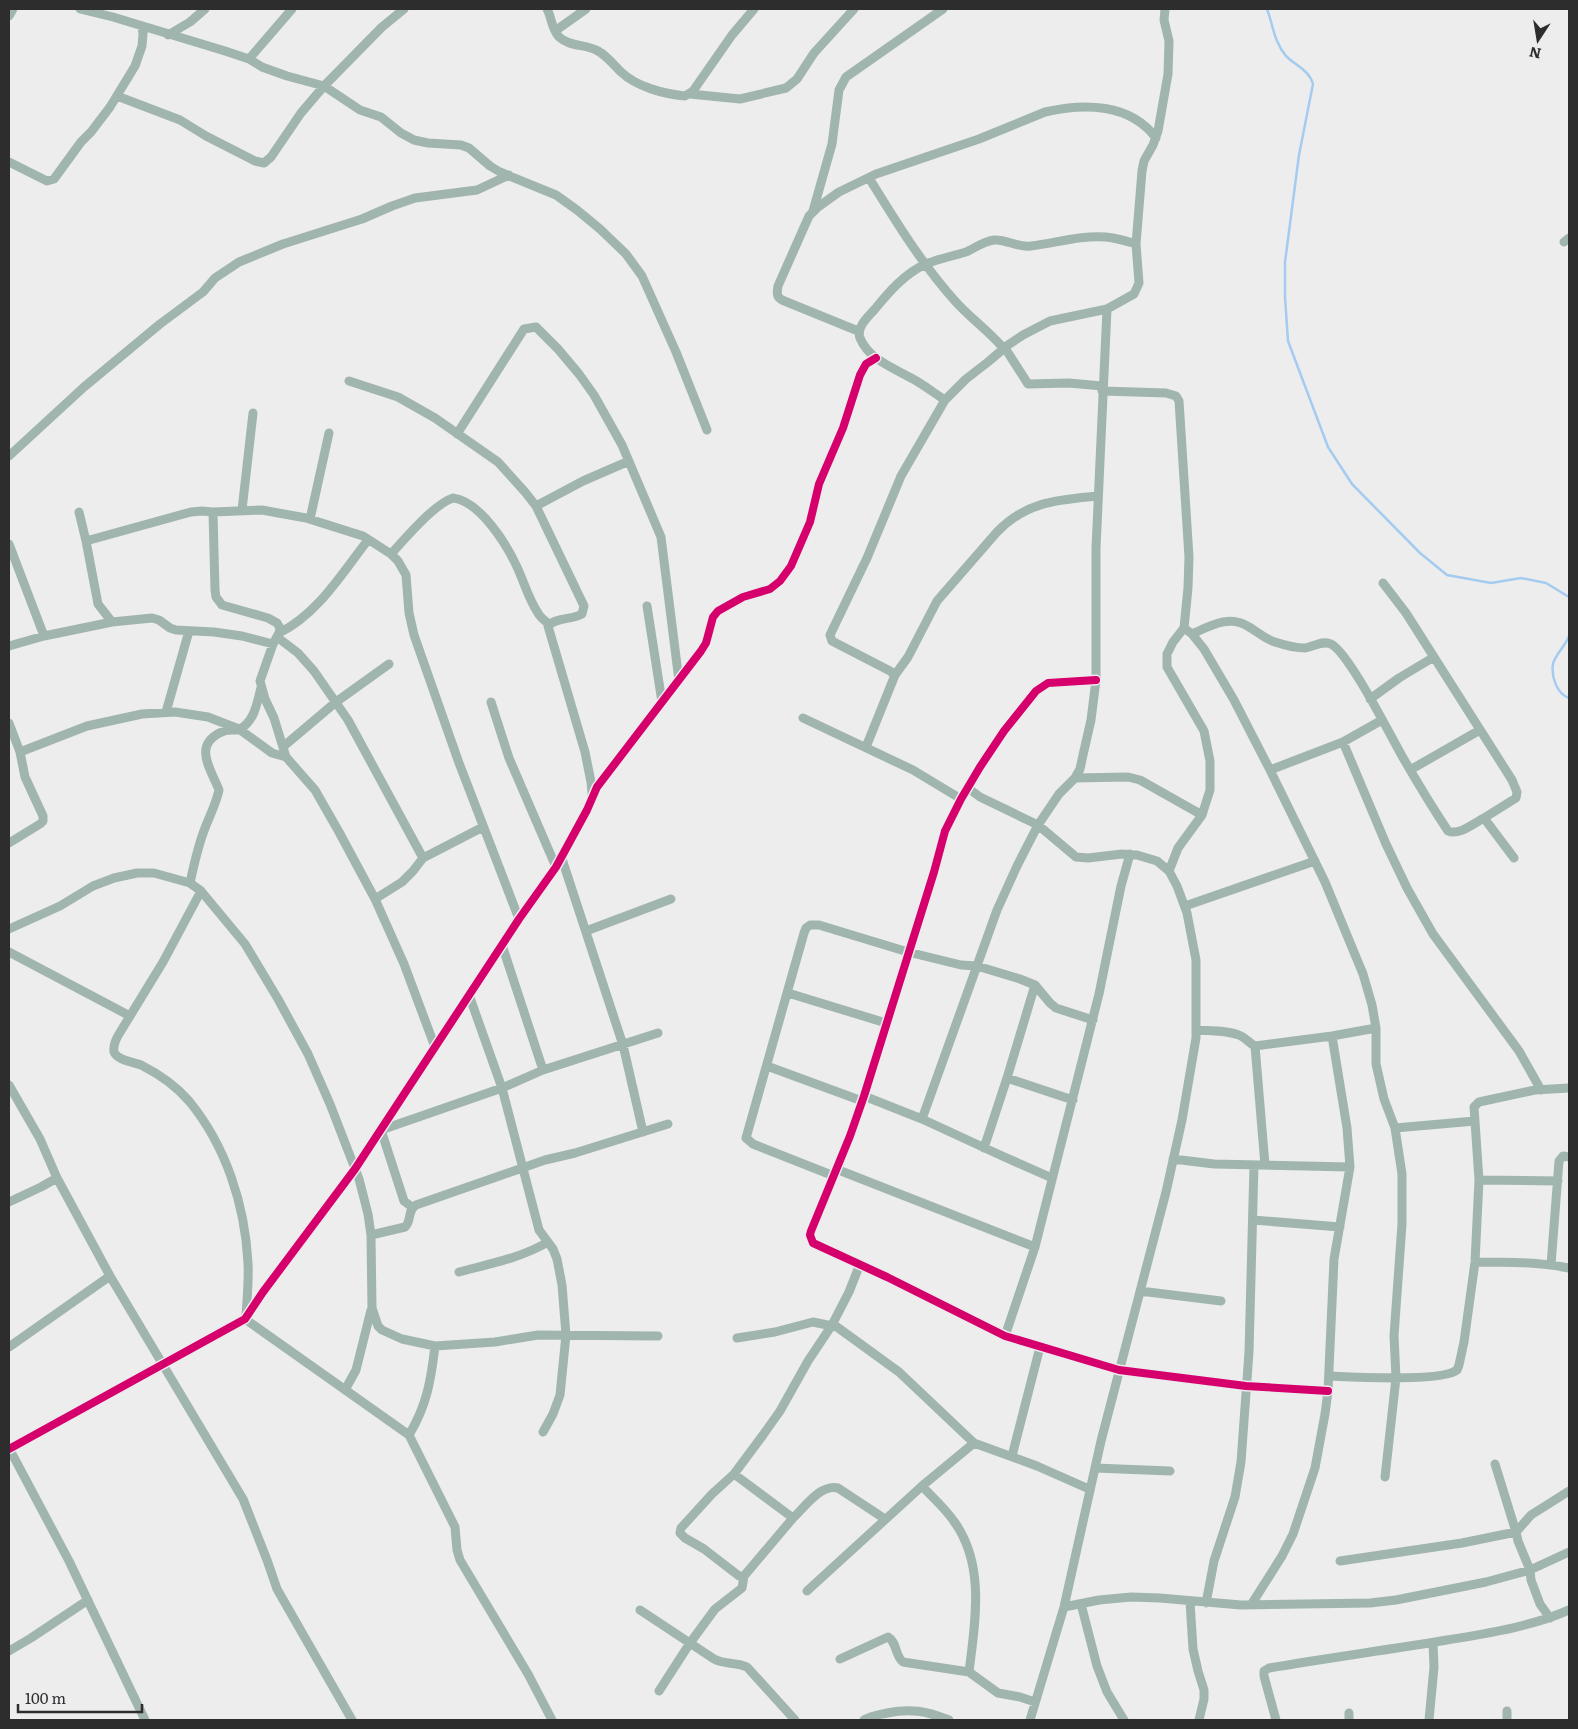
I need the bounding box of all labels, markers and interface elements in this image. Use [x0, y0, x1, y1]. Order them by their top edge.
north arrow [1513, 15, 1563, 65]
text: N [1527, 43, 1543, 65]
scale bar [18, 1682, 141, 1714]
text: 100 m [25, 1686, 66, 1709]

